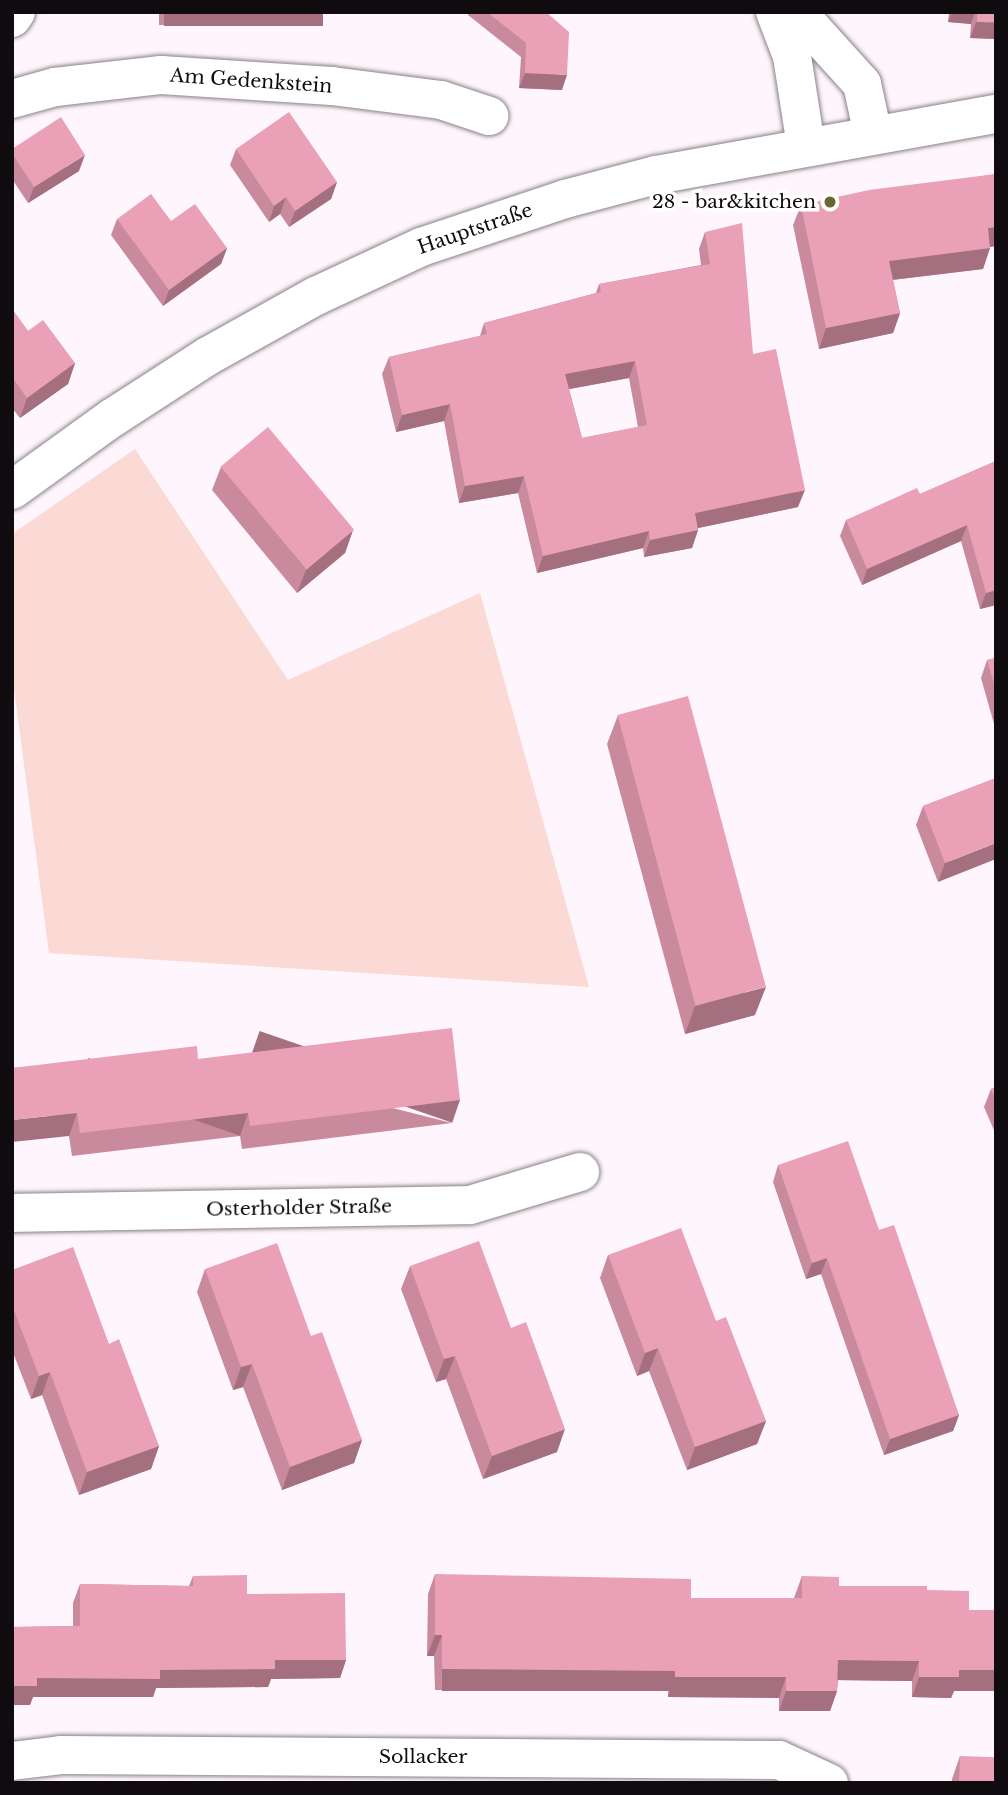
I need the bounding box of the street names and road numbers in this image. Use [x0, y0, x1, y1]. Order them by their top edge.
street label: Am Gedenkstein [169, 64, 333, 98]
street label: Hauptstraße [414, 199, 536, 259]
street label: Osterholder Straße [206, 1195, 392, 1221]
street label: Sollacker [379, 1746, 467, 1768]

